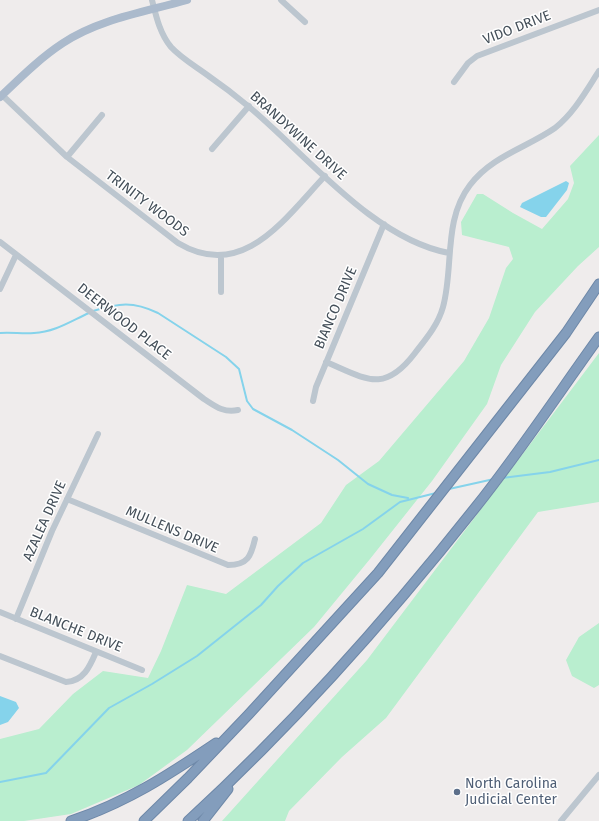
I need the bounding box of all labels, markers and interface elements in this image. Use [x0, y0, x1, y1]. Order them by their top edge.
street label: VIDO DRIVE [481, 7, 553, 49]
street label: BRANDYWINE DRIVE [246, 88, 350, 184]
street label: TRINITY WOODS [102, 167, 192, 241]
street label: BIANCO DRIVE [311, 264, 361, 352]
street label: DEERWOOD PLACE [74, 280, 174, 364]
street label: AZALEA DRIVE [20, 478, 70, 564]
street label: MULLENS DRIVE [123, 503, 221, 557]
street label: BLANCHE DRIVE [27, 604, 125, 656]
place label: North Carolina Judicial Center [465, 776, 557, 808]
marker: North Carolina Judicial Center [452, 787, 462, 797]

